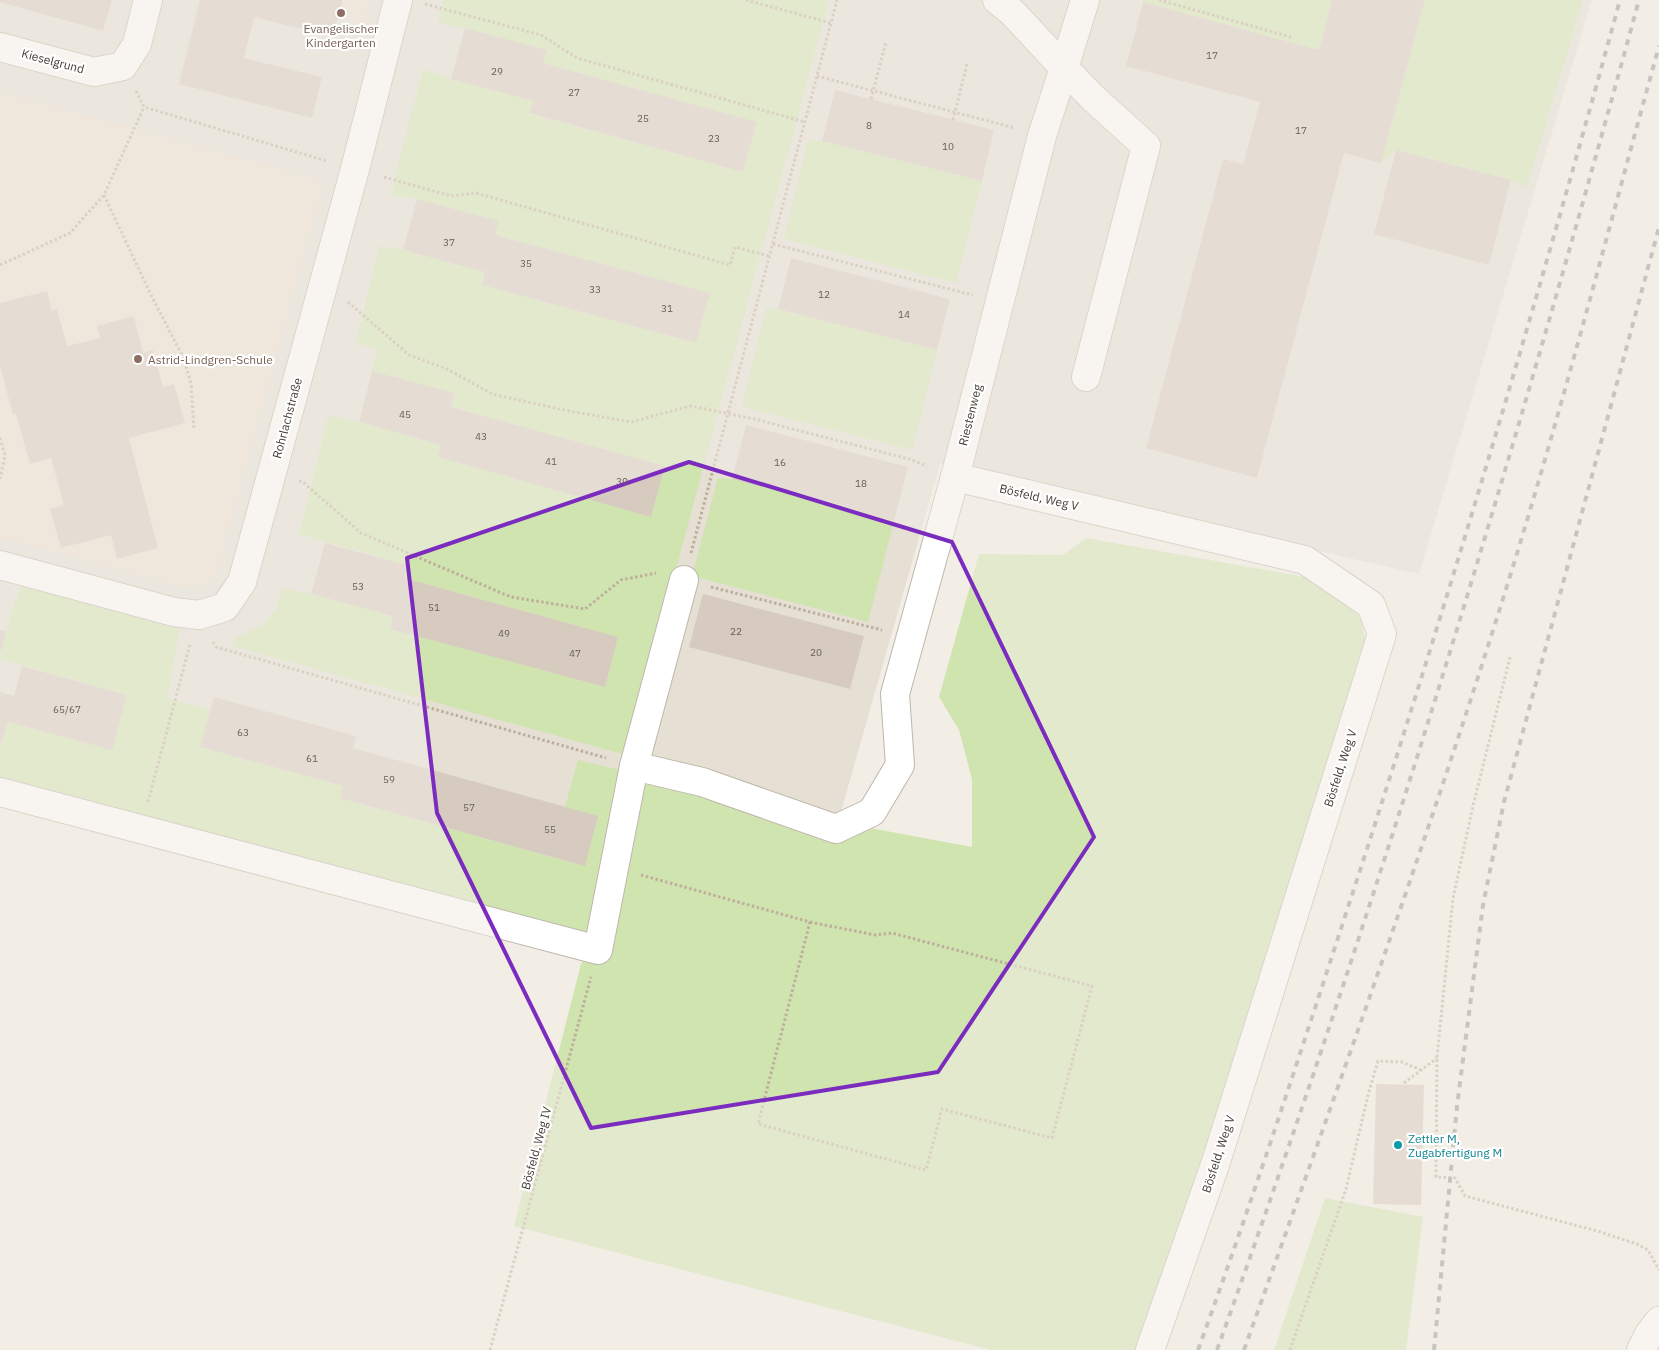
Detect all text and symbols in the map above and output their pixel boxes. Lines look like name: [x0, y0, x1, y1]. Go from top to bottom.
marker: Evangelischer Kindergarten: [335, 7, 347, 19]
place label: Evangelischer Kindergarten: [304, 21, 379, 50]
street label: Kieselgrund: [20, 45, 86, 77]
house number: 17: [1206, 49, 1218, 62]
house number: 29: [491, 65, 503, 78]
house number: 27: [568, 86, 580, 99]
house number: 25: [637, 112, 649, 125]
house number: 8: [866, 119, 872, 132]
house number: 17: [1295, 124, 1307, 137]
house number: 23: [708, 132, 720, 145]
house number: 10: [942, 140, 954, 153]
house number: 37: [443, 236, 455, 249]
house number: 35: [520, 257, 532, 270]
house number: 33: [589, 283, 601, 296]
house number: 12: [818, 288, 830, 301]
house number: 31: [661, 302, 673, 315]
house number: 14: [898, 308, 910, 321]
place label: Astrid-Lindgren-Schule: [148, 352, 273, 367]
marker: Astrid-Lindgren-Schule: [132, 353, 144, 365]
street label: Rohrlachstraße: [269, 376, 305, 460]
street label: Riestenweg: [955, 382, 985, 447]
house number: 45: [399, 408, 411, 421]
house number: 43: [475, 430, 487, 443]
house number: 41: [545, 455, 557, 468]
house number: 16: [774, 456, 786, 469]
house number: 39: [616, 475, 628, 488]
house number: 18: [855, 477, 867, 490]
street label: Bösfeld, Weg V: [998, 481, 1081, 514]
house number: 53: [352, 580, 364, 593]
house number: 51: [428, 601, 440, 614]
house number: 22: [730, 625, 742, 638]
house number: 49: [498, 627, 510, 640]
house number: 20: [810, 646, 822, 659]
house number: 47: [569, 647, 581, 660]
house number: 65/67: [53, 703, 81, 716]
house number: 63: [237, 726, 249, 739]
street label: Bösfeld, Weg V: [1320, 727, 1360, 809]
house number: 61: [306, 752, 318, 765]
house number: 59: [383, 773, 395, 786]
house number: 57: [463, 801, 475, 814]
house number: 55: [544, 823, 556, 836]
street label: Bösfeld, Weg IV: [518, 1104, 554, 1191]
street label: Bösfeld, Weg V: [1198, 1113, 1238, 1195]
place label: Zettler M, Zugabfertigung M: [1408, 1131, 1502, 1160]
marker: Zettler M, Zugabfertigung M: [1392, 1139, 1404, 1151]

